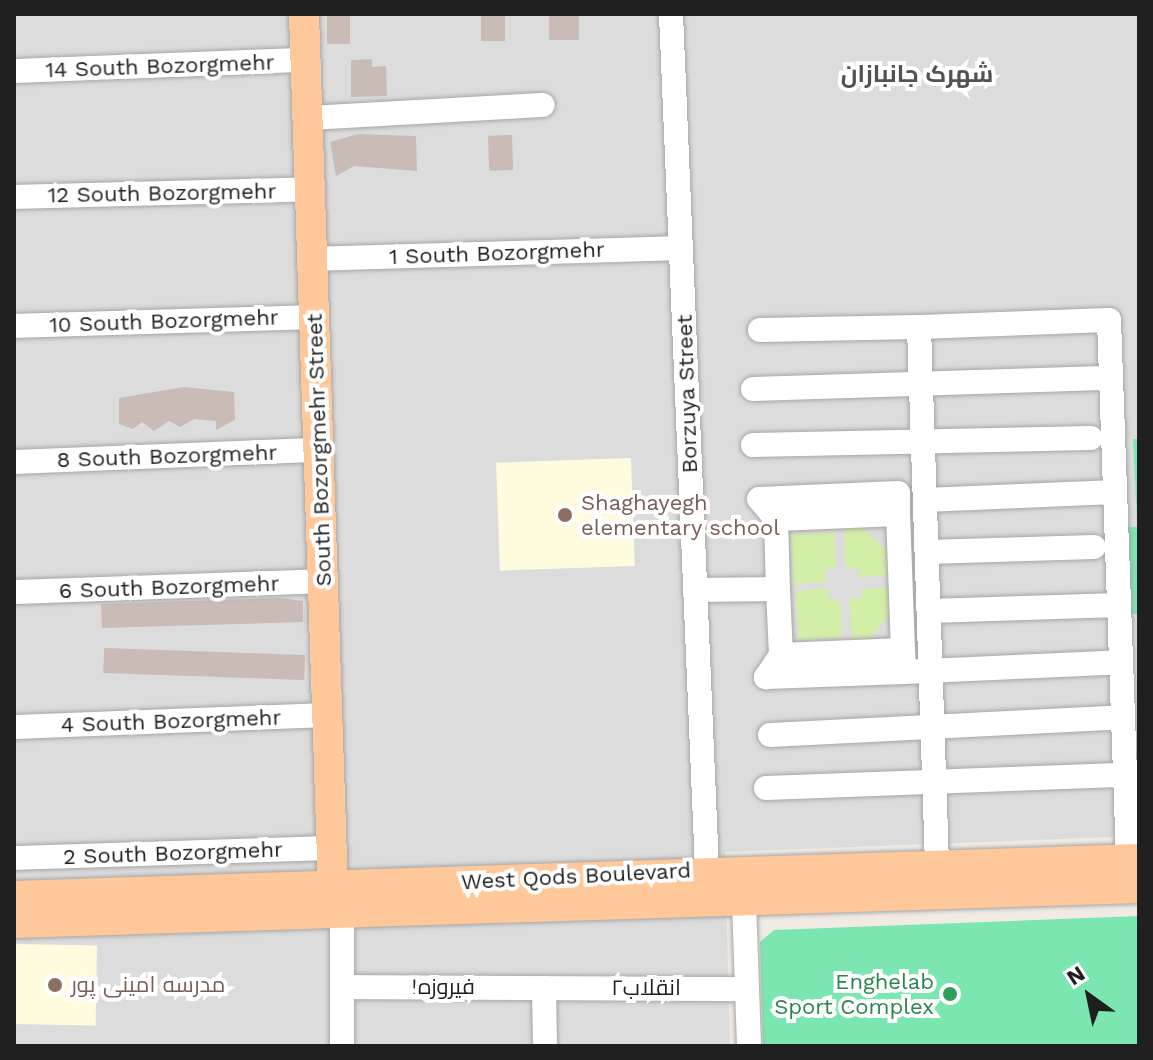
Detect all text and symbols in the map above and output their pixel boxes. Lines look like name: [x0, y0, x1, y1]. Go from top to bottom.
street label: 14 South Bozorgmehr: [45, 49, 275, 83]
district label: شهرک جانبازان: [841, 61, 993, 89]
street label: 12 South Bozorgmehr: [47, 178, 277, 208]
street label: 1 South Bozorgmehr: [389, 236, 605, 270]
street label: 10 South Bozorgmehr: [49, 304, 279, 338]
street label: South Bozorgmehr Street: [301, 313, 337, 587]
street label: Borzuya Street: [671, 314, 703, 474]
street label: 8 South Bozorgmehr: [56, 439, 278, 473]
place label: Shaghayegh elementary school: [581, 489, 780, 540]
marker: Shaghayegh elementary school: [556, 506, 574, 524]
street label: 6 South Bozorgmehr: [58, 570, 280, 604]
street label: 4 South Bozorgmehr: [60, 704, 282, 738]
street label: 2 South Bozorgmehr: [63, 836, 283, 870]
street label: West Qods Boulevard: [460, 857, 692, 895]
north arrow: [1049, 956, 1129, 1036]
text: N: [1062, 961, 1089, 990]
place label: Enghelab Sport Complex: [774, 968, 934, 1020]
place label: مدرسه امینی پور: [71, 972, 225, 998]
street label: فیروزه۱: [411, 974, 475, 1000]
street label: انقلاب۲: [611, 975, 681, 1001]
marker: مدرسه امینی پور: [46, 976, 64, 994]
marker: Enghelab Sport Complex: [941, 985, 959, 1003]

